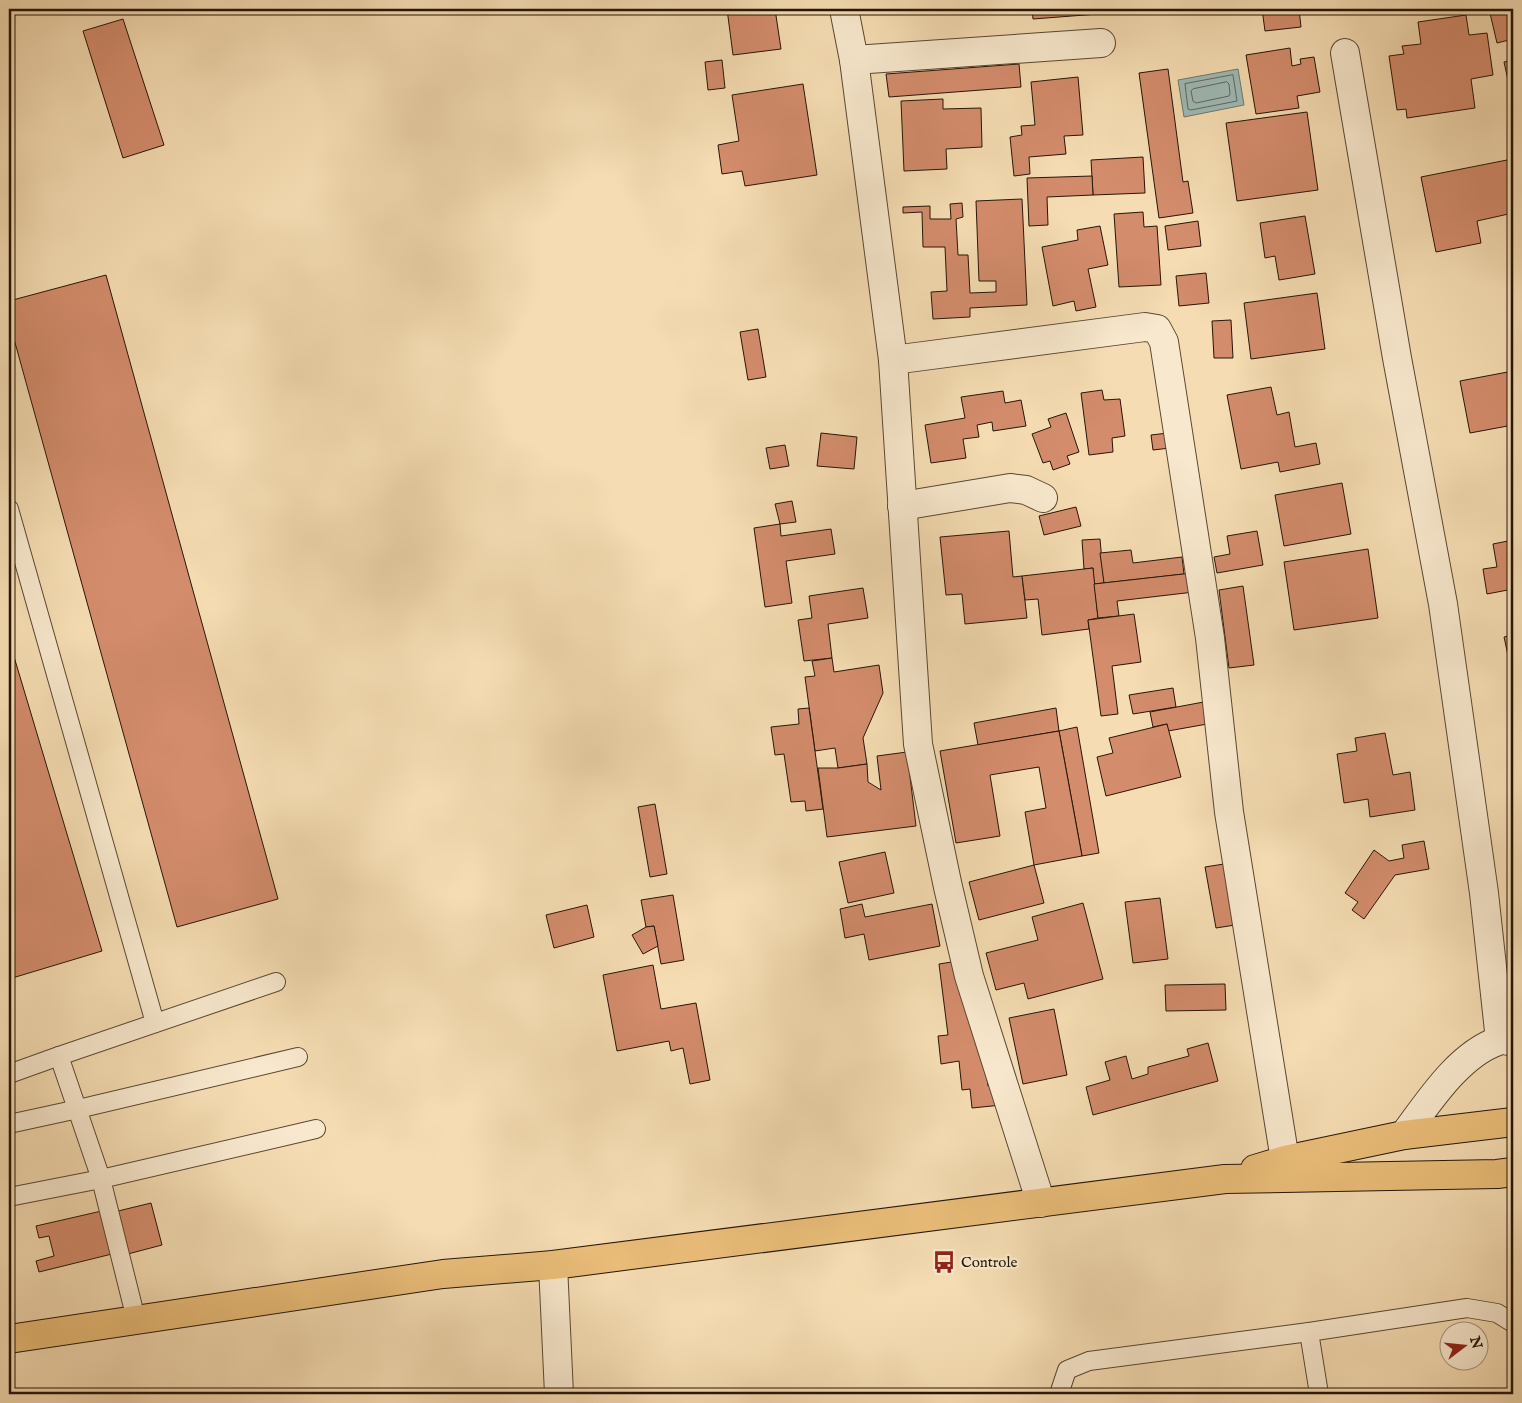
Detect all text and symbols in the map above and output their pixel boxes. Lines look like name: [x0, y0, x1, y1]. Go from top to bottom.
bus stop icon: Controle: [931, 1249, 957, 1275]
place label: Controle: [961, 1253, 1017, 1272]
north arrow: [1440, 1320, 1490, 1370]
text: N: [1465, 1333, 1486, 1351]

